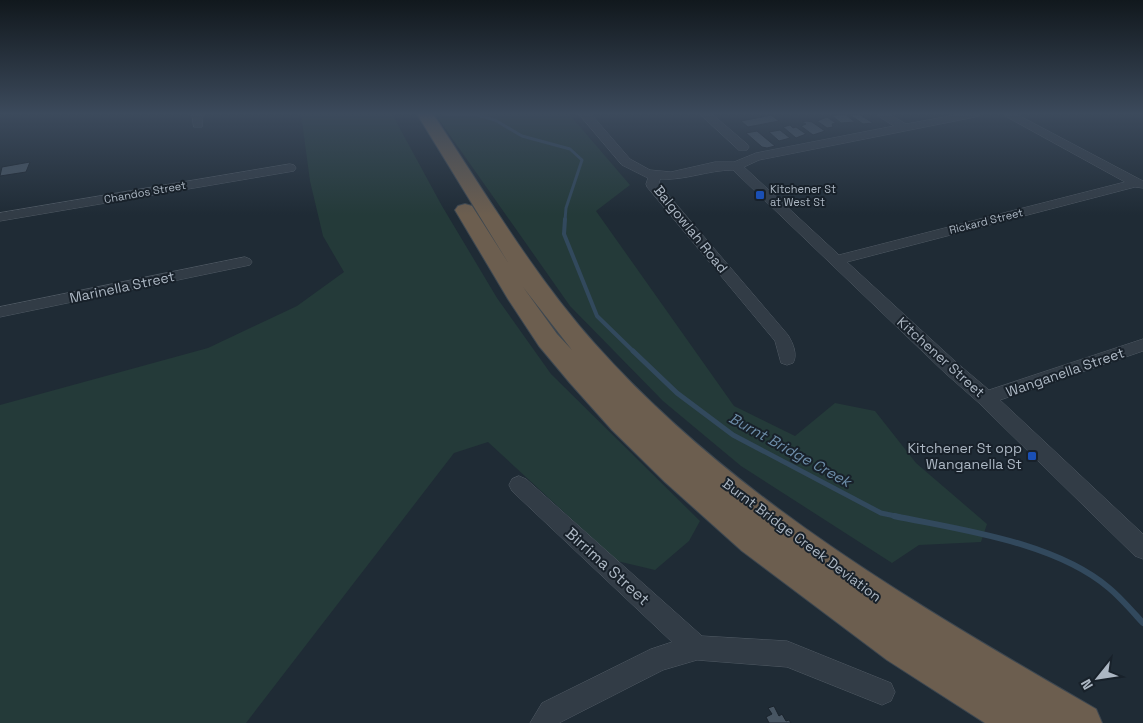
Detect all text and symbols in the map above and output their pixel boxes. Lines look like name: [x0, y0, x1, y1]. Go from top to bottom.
street label: Chandos Street: [103, 178, 187, 206]
street label: Balgowlah Road: [650, 182, 732, 276]
place label: Kitchener St at West St: [770, 182, 836, 209]
marker: Kitchener St at West St: [754, 189, 766, 201]
street label: Rickard Street: [948, 205, 1024, 237]
street label: Marinella Street: [68, 267, 176, 307]
street label: Kitchener Street: [893, 313, 989, 401]
street label: Wanganella Street: [1003, 343, 1127, 401]
water label: Burnt Bridge Creek: [726, 408, 856, 492]
place label: Kitchener St opp Wanganella St: [908, 439, 1022, 473]
marker: Kitchener St opp Wanganella St: [1026, 450, 1038, 462]
street label: Burnt Bridge Creek Deviation: [719, 474, 885, 606]
street label: Birrima Street: [561, 523, 654, 610]
north arrow: [1073, 653, 1123, 703]
text: N: [1077, 676, 1097, 693]

